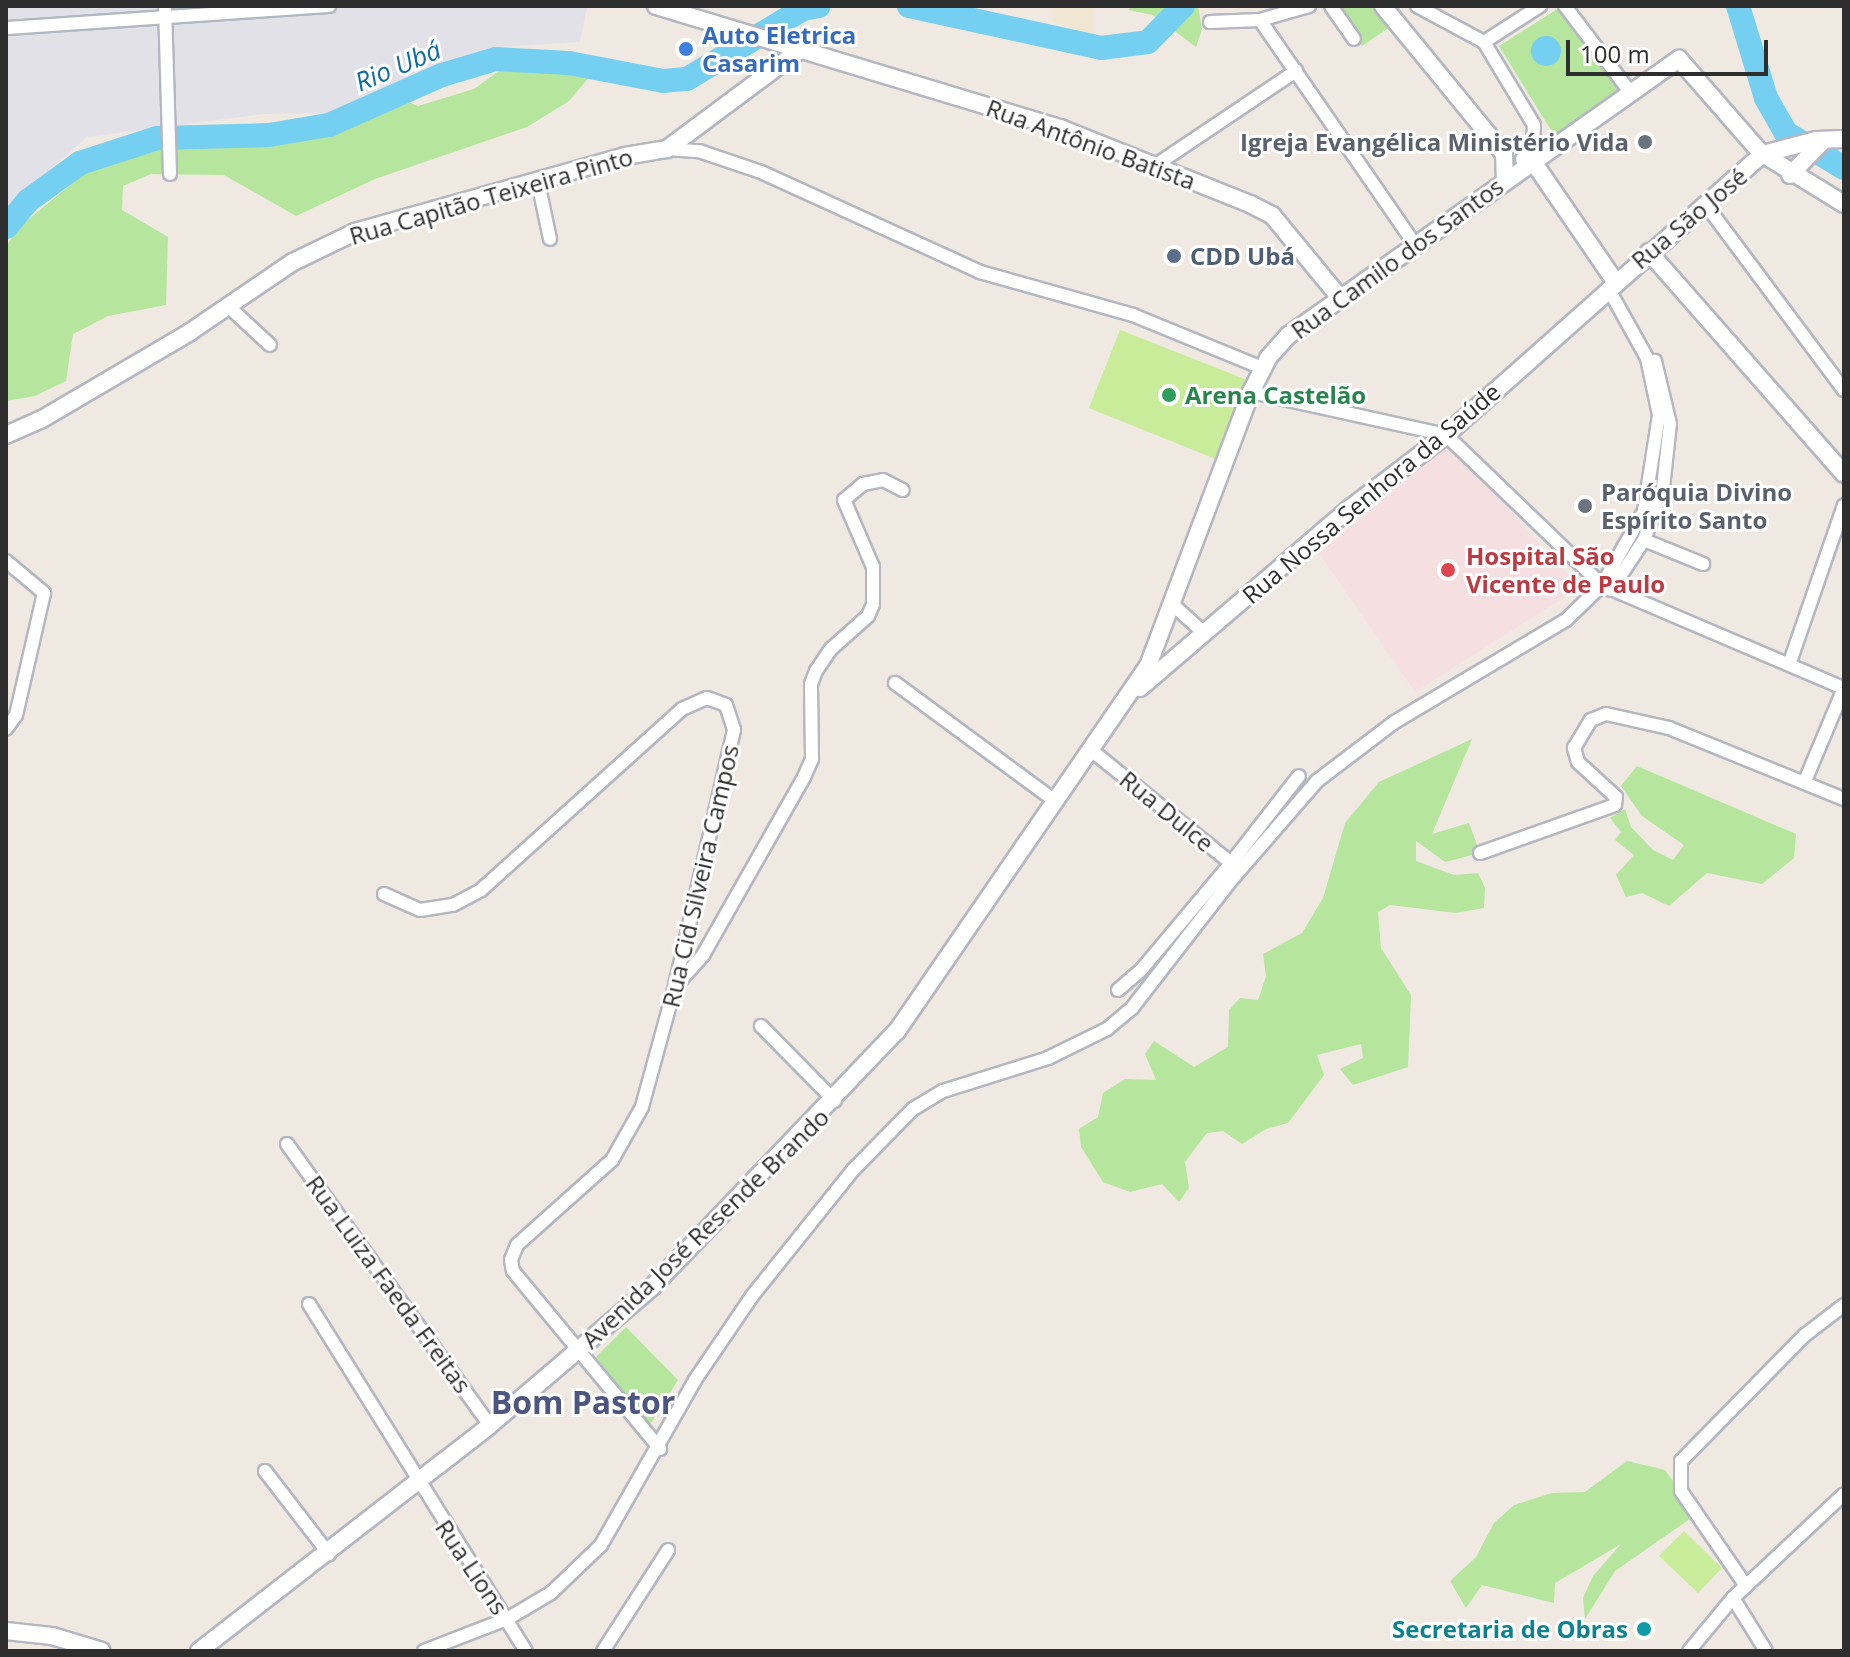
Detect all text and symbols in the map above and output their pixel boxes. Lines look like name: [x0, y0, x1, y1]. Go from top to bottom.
place label: Auto Eletrica Casarim: [702, 21, 856, 77]
scale bar: [1570, 24, 1772, 74]
water label: Rio Ubá: [350, 34, 446, 98]
text: 100 m: [1580, 37, 1650, 70]
marker: Auto Eletrica Casarim: [677, 40, 695, 58]
street label: Rua Antônio Batista: [983, 93, 1199, 195]
place label: Igreja Evangélica Ministério Vida: [1240, 128, 1629, 156]
marker: Igreja Evangélica Ministério Vida: [1636, 133, 1654, 151]
street label: Rua Capitão Teixeira Pinto: [346, 142, 636, 250]
street label: Rua São José: [1625, 161, 1753, 275]
street label: Rua Camilo dos Santos: [1285, 171, 1509, 345]
place label: CDD Ubá: [1190, 242, 1295, 270]
marker: CDD Ubá: [1165, 247, 1183, 265]
street label: Rua Nossa Senhora da Saúde: [1236, 377, 1506, 609]
place label: Arena Castelão: [1185, 381, 1366, 409]
marker: Arena Castelão: [1160, 386, 1178, 404]
place label: Paróquia Divino Espírito Santo: [1601, 478, 1792, 534]
marker: Paróquia Divino Espírito Santo: [1576, 497, 1594, 515]
place label: Hospital São Vicente de Paulo: [1466, 542, 1665, 598]
marker: Hospital São Vicente de Paulo: [1437, 559, 1459, 581]
street label: Rua Cid Silveira Campos: [656, 742, 744, 1010]
street label: Rua Dulce: [1114, 764, 1220, 858]
street label: Avenida José Resende Brando: [575, 1102, 835, 1354]
street label: Rua Luiza Faeda Freitas: [300, 1170, 478, 1398]
district label: Bom Pastor: [491, 1383, 675, 1421]
street label: Rua Lions: [430, 1514, 514, 1620]
place label: Secretaria de Obras: [1392, 1615, 1628, 1643]
marker: Secretaria de Obras: [1635, 1620, 1653, 1638]

